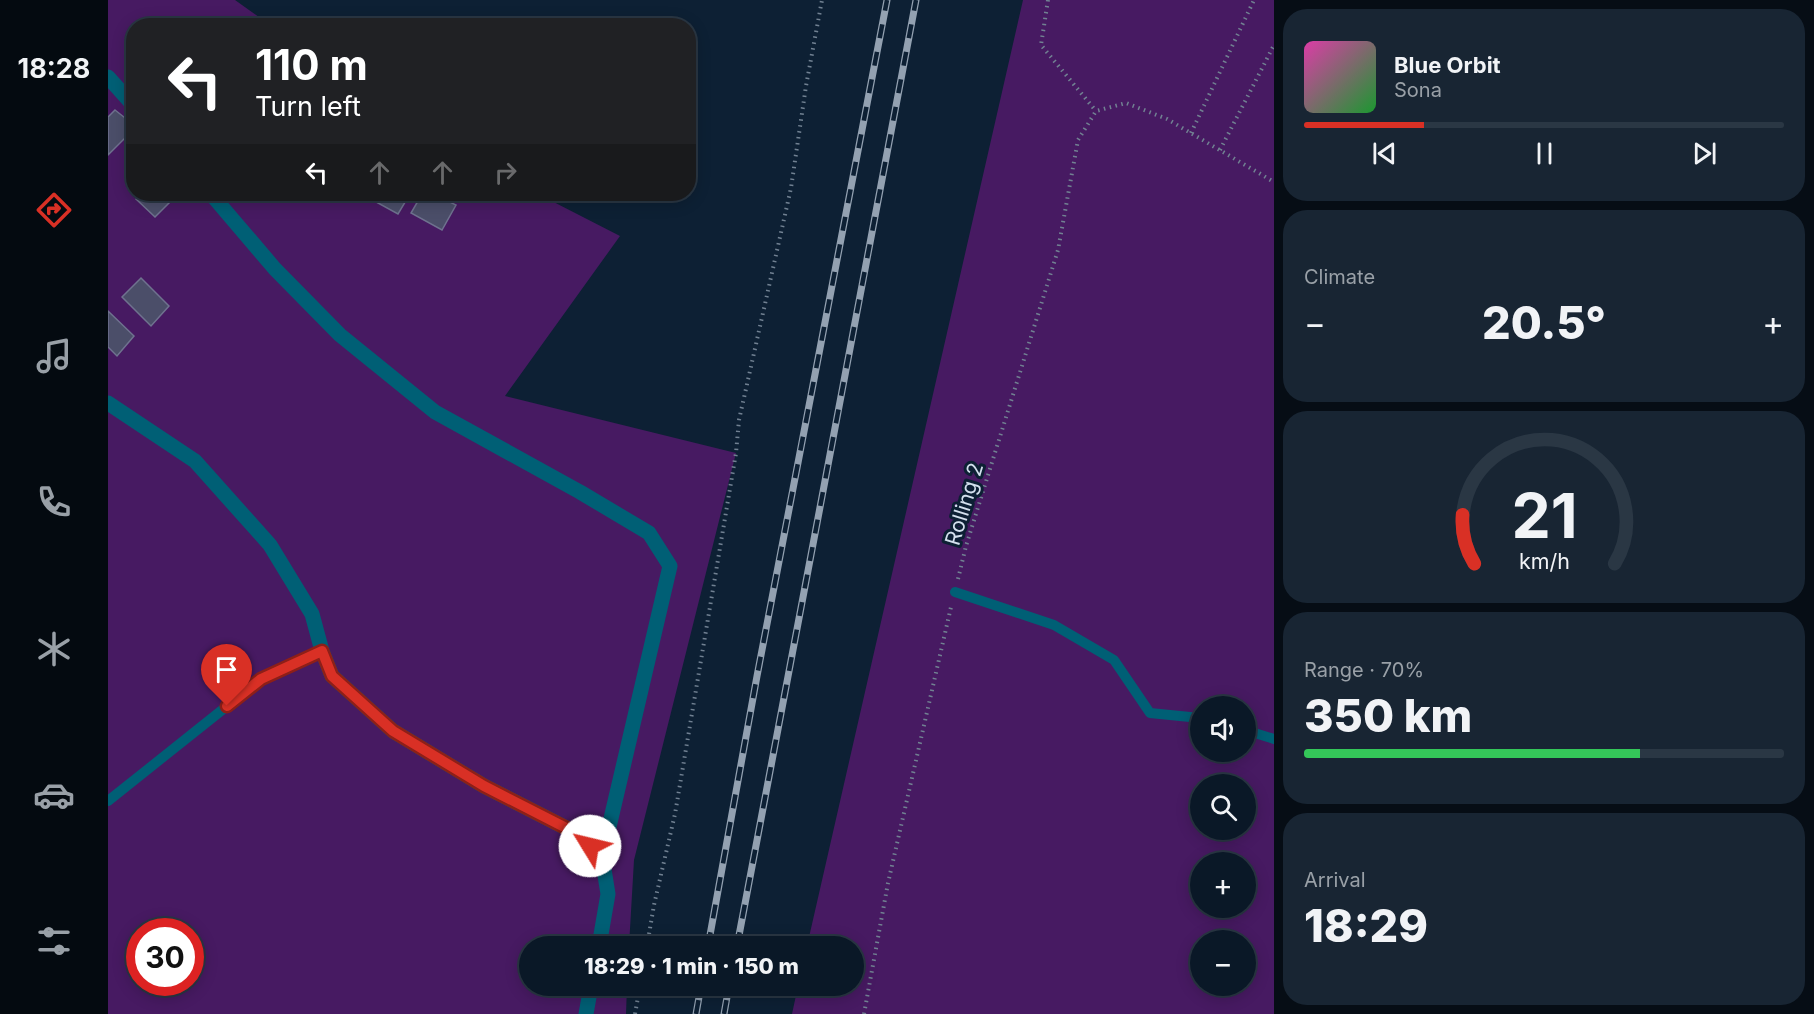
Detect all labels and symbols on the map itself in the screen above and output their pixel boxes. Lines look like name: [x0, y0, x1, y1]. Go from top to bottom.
street label: Rolling 2: [940, 460, 988, 548]
pin: [201, 644, 252, 706]
position arrow: [558, 814, 622, 878]
speed limit sign: 30: [126, 918, 204, 996]

